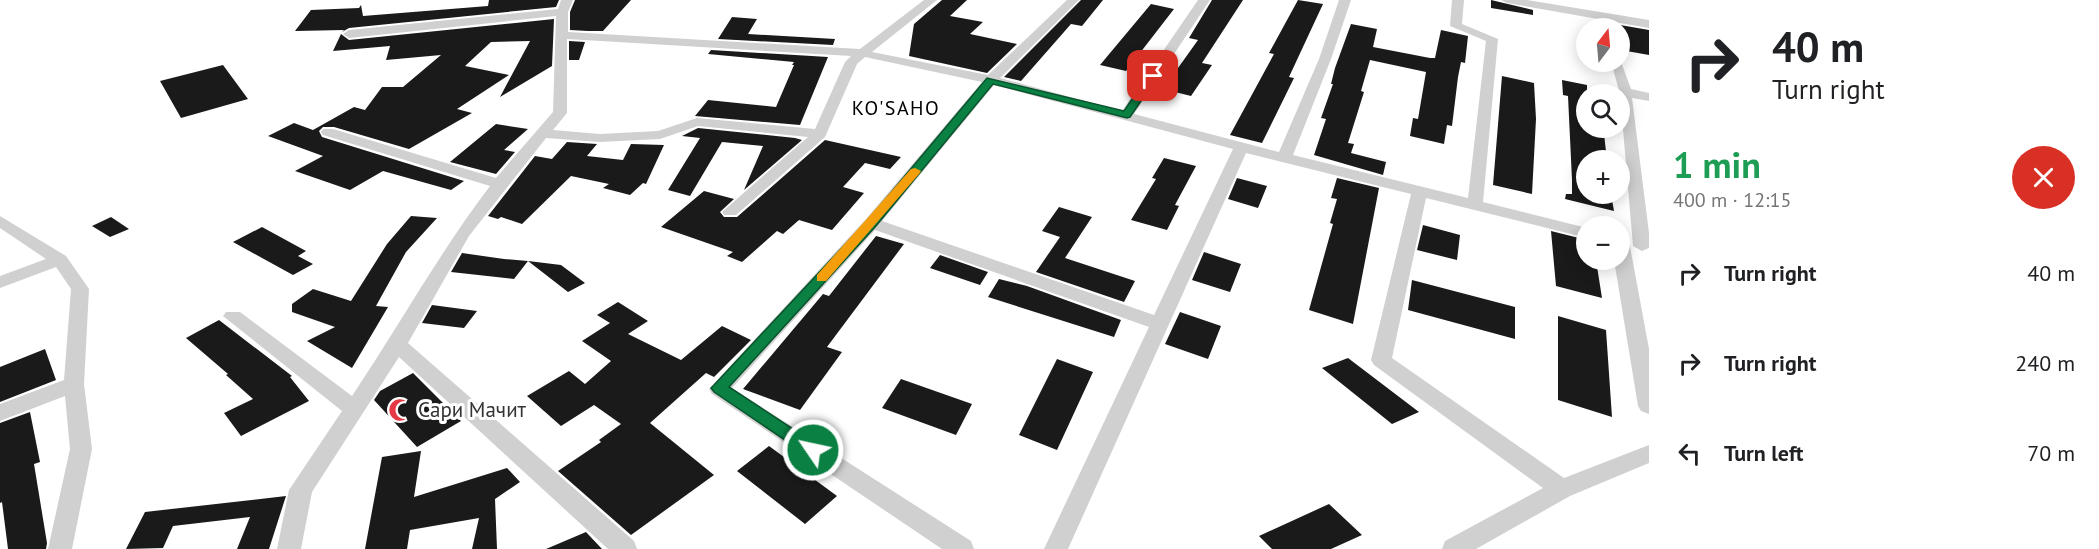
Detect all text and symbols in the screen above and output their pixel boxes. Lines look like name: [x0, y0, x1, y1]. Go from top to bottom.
north arrow: [1576, 18, 1630, 72]
map controls: [1576, 18, 1630, 270]
text: 40 m: [1772, 19, 1864, 74]
icon: right: [1673, 24, 1751, 102]
pin: [1127, 50, 1178, 101]
icon: arrive: [1136, 59, 1169, 92]
text: Turn right: [1772, 72, 1885, 106]
button: search: [1576, 84, 1630, 138]
district label: KO'SAHO: [852, 95, 940, 121]
text: 1 min: [1673, 141, 1761, 188]
button: close: [2012, 146, 2075, 209]
button: +: [1576, 150, 1630, 204]
text: 400 m · 12:15: [1673, 187, 1791, 213]
button: −: [1576, 216, 1630, 270]
icon: right: [1673, 257, 1706, 290]
text: Turn right: [1724, 259, 1816, 287]
text: 40 m: [2027, 259, 2075, 287]
icon: right: [1673, 347, 1706, 380]
text: Turn right: [1724, 349, 1816, 377]
text: 240 m: [2015, 349, 2075, 377]
place label: Сари Мачит: [418, 396, 527, 423]
mosque icon: Сари Мачит: [387, 397, 413, 423]
position arrow: [781, 418, 845, 482]
icon: left: [1673, 437, 1706, 470]
text: Turn left: [1724, 439, 1804, 467]
text: 70 m: [2027, 439, 2075, 467]

